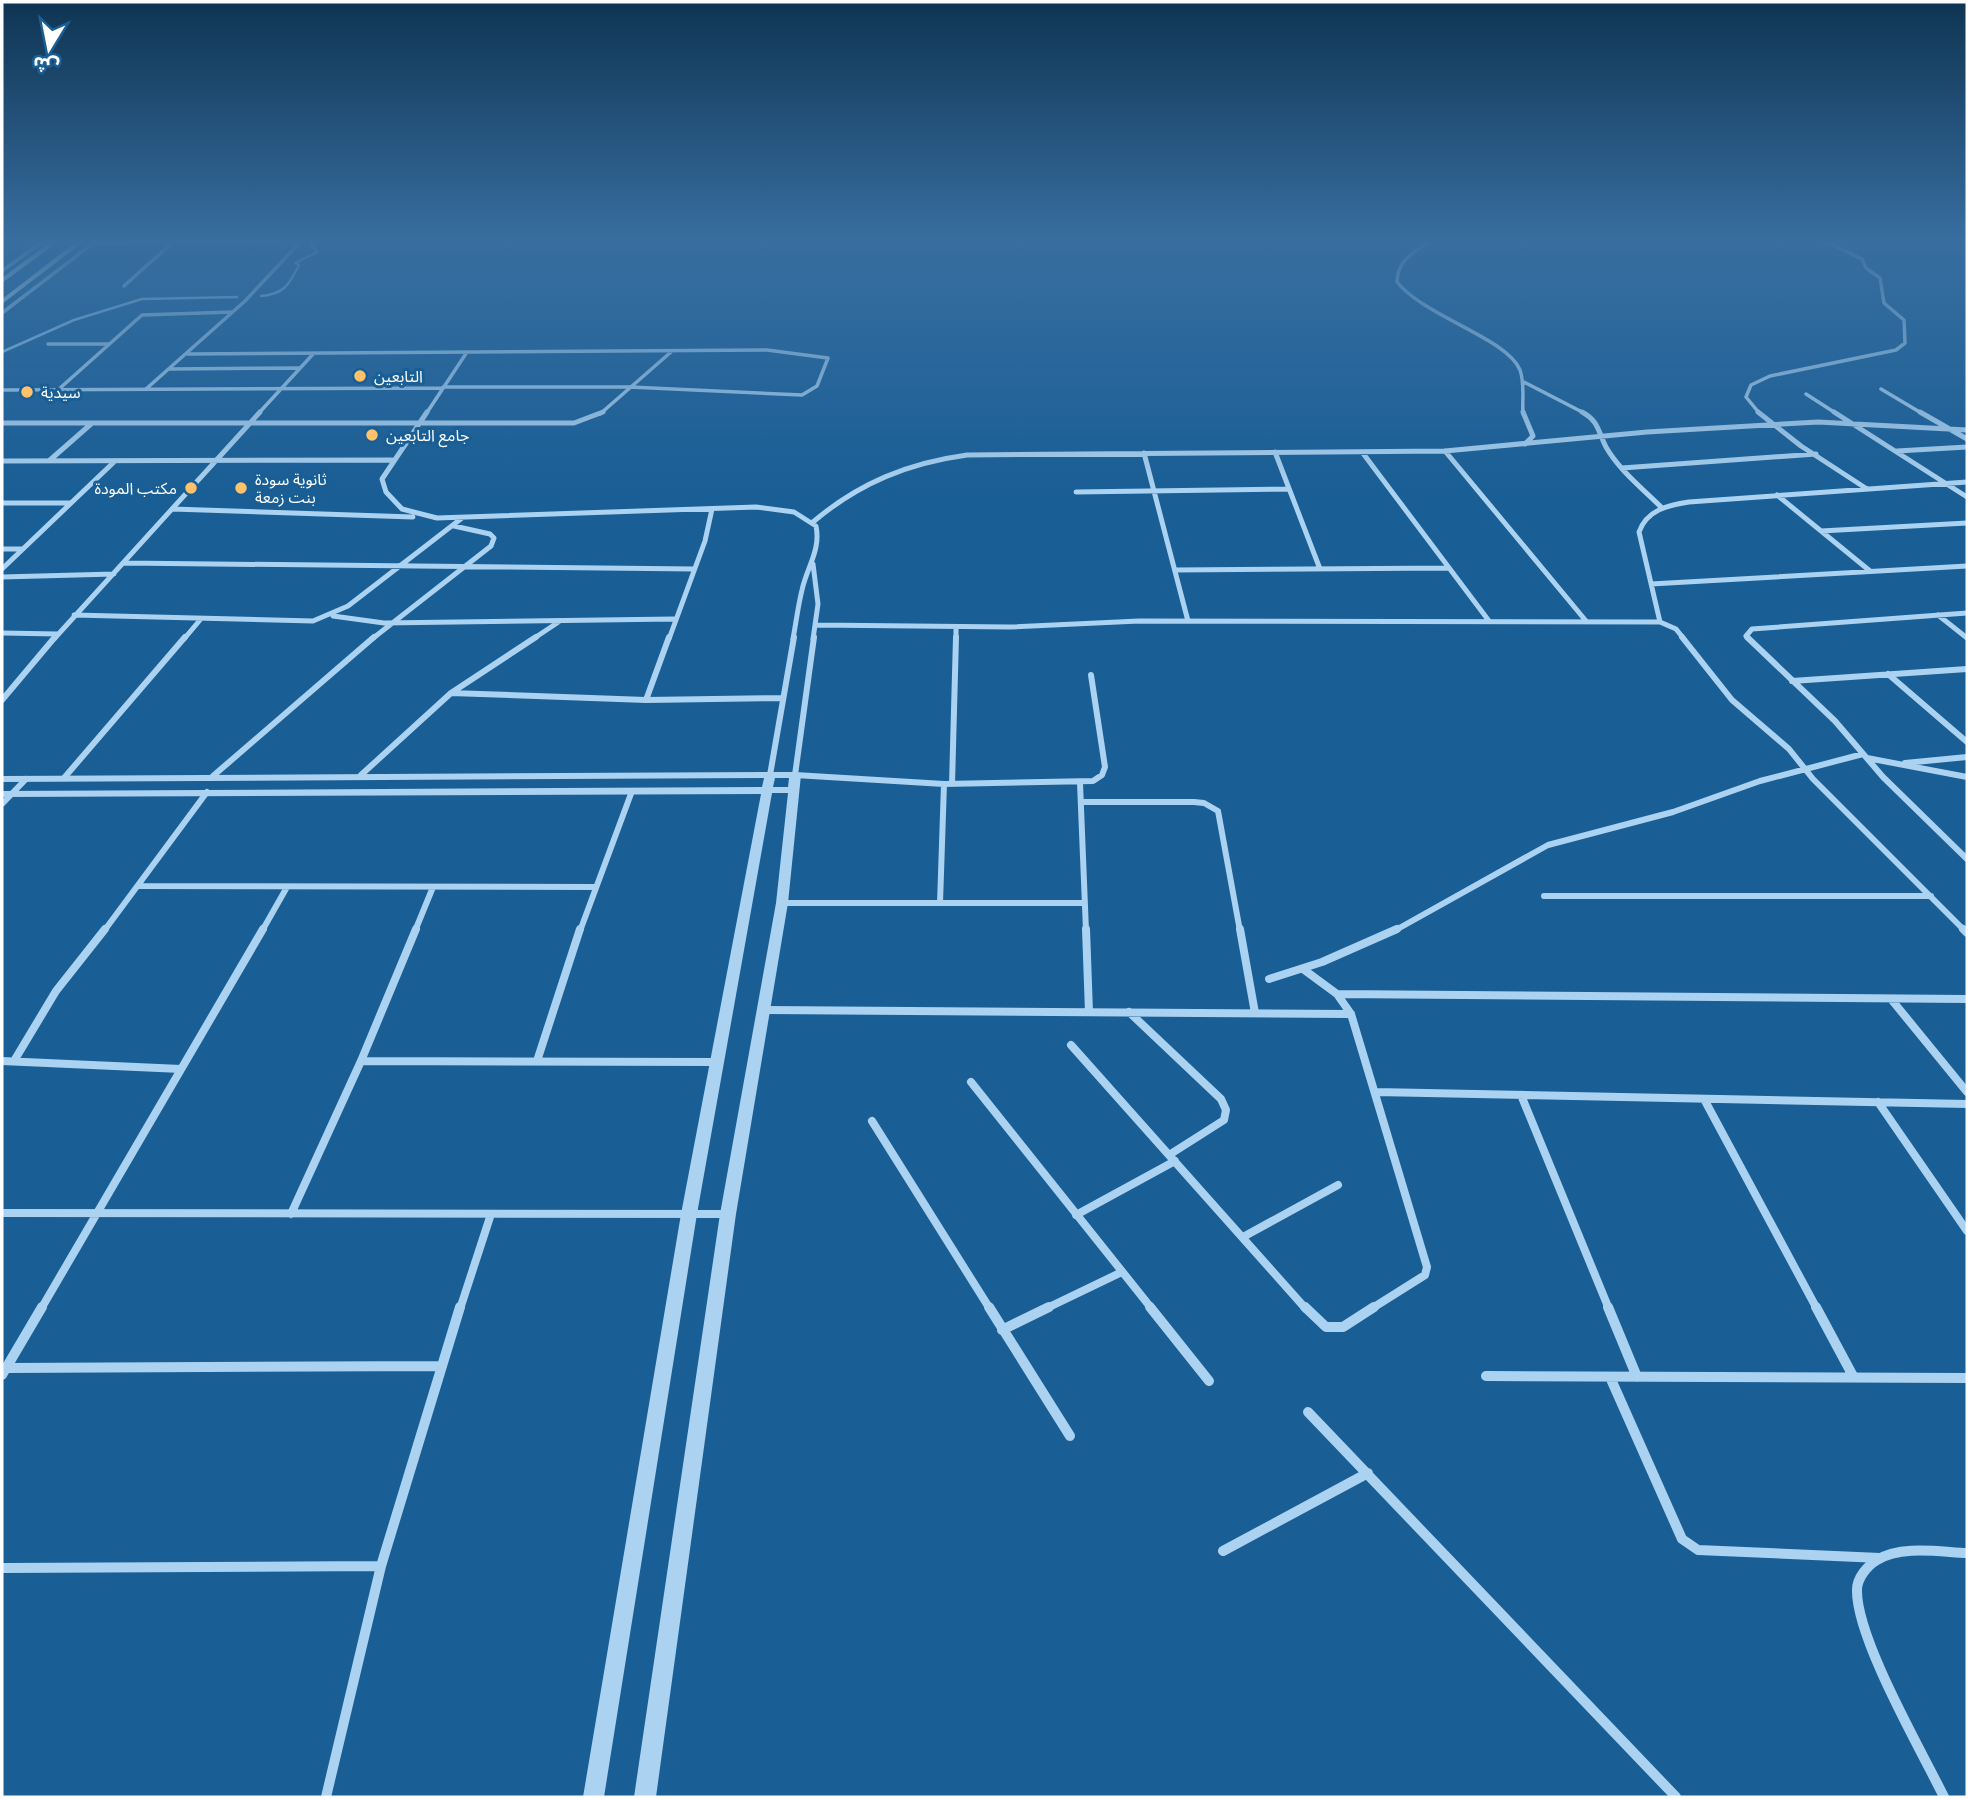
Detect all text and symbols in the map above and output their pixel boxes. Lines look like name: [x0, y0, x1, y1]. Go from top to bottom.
north arrow: [14, 14, 84, 84]
text: ش: [31, 52, 61, 79]
place label: التابعين: [374, 367, 423, 386]
marker: التابعين: [352, 368, 368, 384]
place label: سيدية: [41, 383, 81, 402]
marker: سيدية: [19, 384, 35, 400]
place label: جامع التابعين: [386, 426, 470, 448]
marker: جامع التابعين: [364, 427, 380, 443]
place label: ثانوية سودة بنت زمعة: [255, 470, 327, 507]
place label: مكتب المودة: [94, 479, 177, 498]
marker: مكتب المودة: [183, 480, 199, 496]
marker: ثانوية سودة بنت زمعة: [233, 480, 249, 496]

